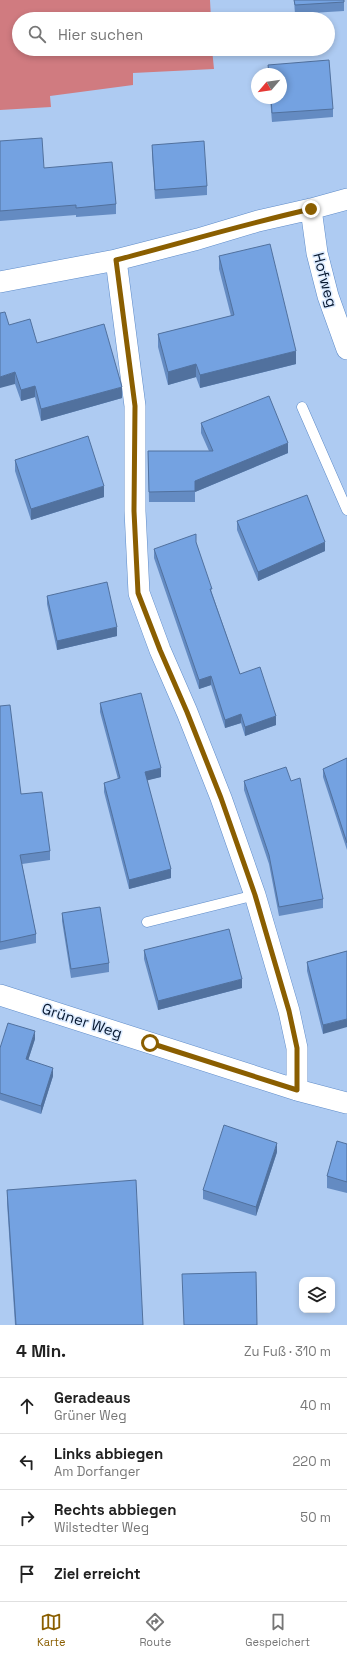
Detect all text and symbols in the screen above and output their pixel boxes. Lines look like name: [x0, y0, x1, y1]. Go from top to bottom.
search box: [12, 12, 335, 56]
icon: search: [26, 23, 48, 45]
text: Hier suchen: [58, 25, 143, 44]
north arrow: [251, 68, 287, 104]
route end: [302, 200, 320, 218]
street label: Hofweg: [309, 250, 342, 309]
street label: Grüner Weg: [39, 999, 125, 1042]
route start: [141, 1034, 159, 1052]
map controls: [299, 1277, 335, 1313]
button: layers: [299, 1277, 335, 1313]
text: 4 Min.: [16, 1340, 66, 1362]
text: Zu Fuß · 310 m: [244, 1343, 331, 1360]
text: Geradeaus: [54, 1388, 131, 1407]
icon: ahead: [16, 1395, 38, 1417]
text: 40 m: [300, 1397, 331, 1414]
text: Grüner Weg: [54, 1407, 127, 1424]
text: Links abbiegen: [54, 1444, 163, 1463]
icon: left: [16, 1451, 38, 1473]
text: 220 m: [292, 1453, 331, 1470]
text: Am Dorfanger: [54, 1463, 140, 1480]
text: Rechts abbiegen: [54, 1500, 176, 1519]
icon: right: [16, 1507, 38, 1529]
text: 50 m: [300, 1509, 331, 1526]
text: Wilstedter Weg: [54, 1519, 149, 1536]
icon: arrive: [16, 1563, 38, 1585]
text: Ziel erreicht: [54, 1564, 141, 1583]
tab: Karte: [37, 1611, 66, 1649]
tab: Route: [139, 1611, 171, 1649]
tab: Gespeichert: [245, 1611, 310, 1649]

